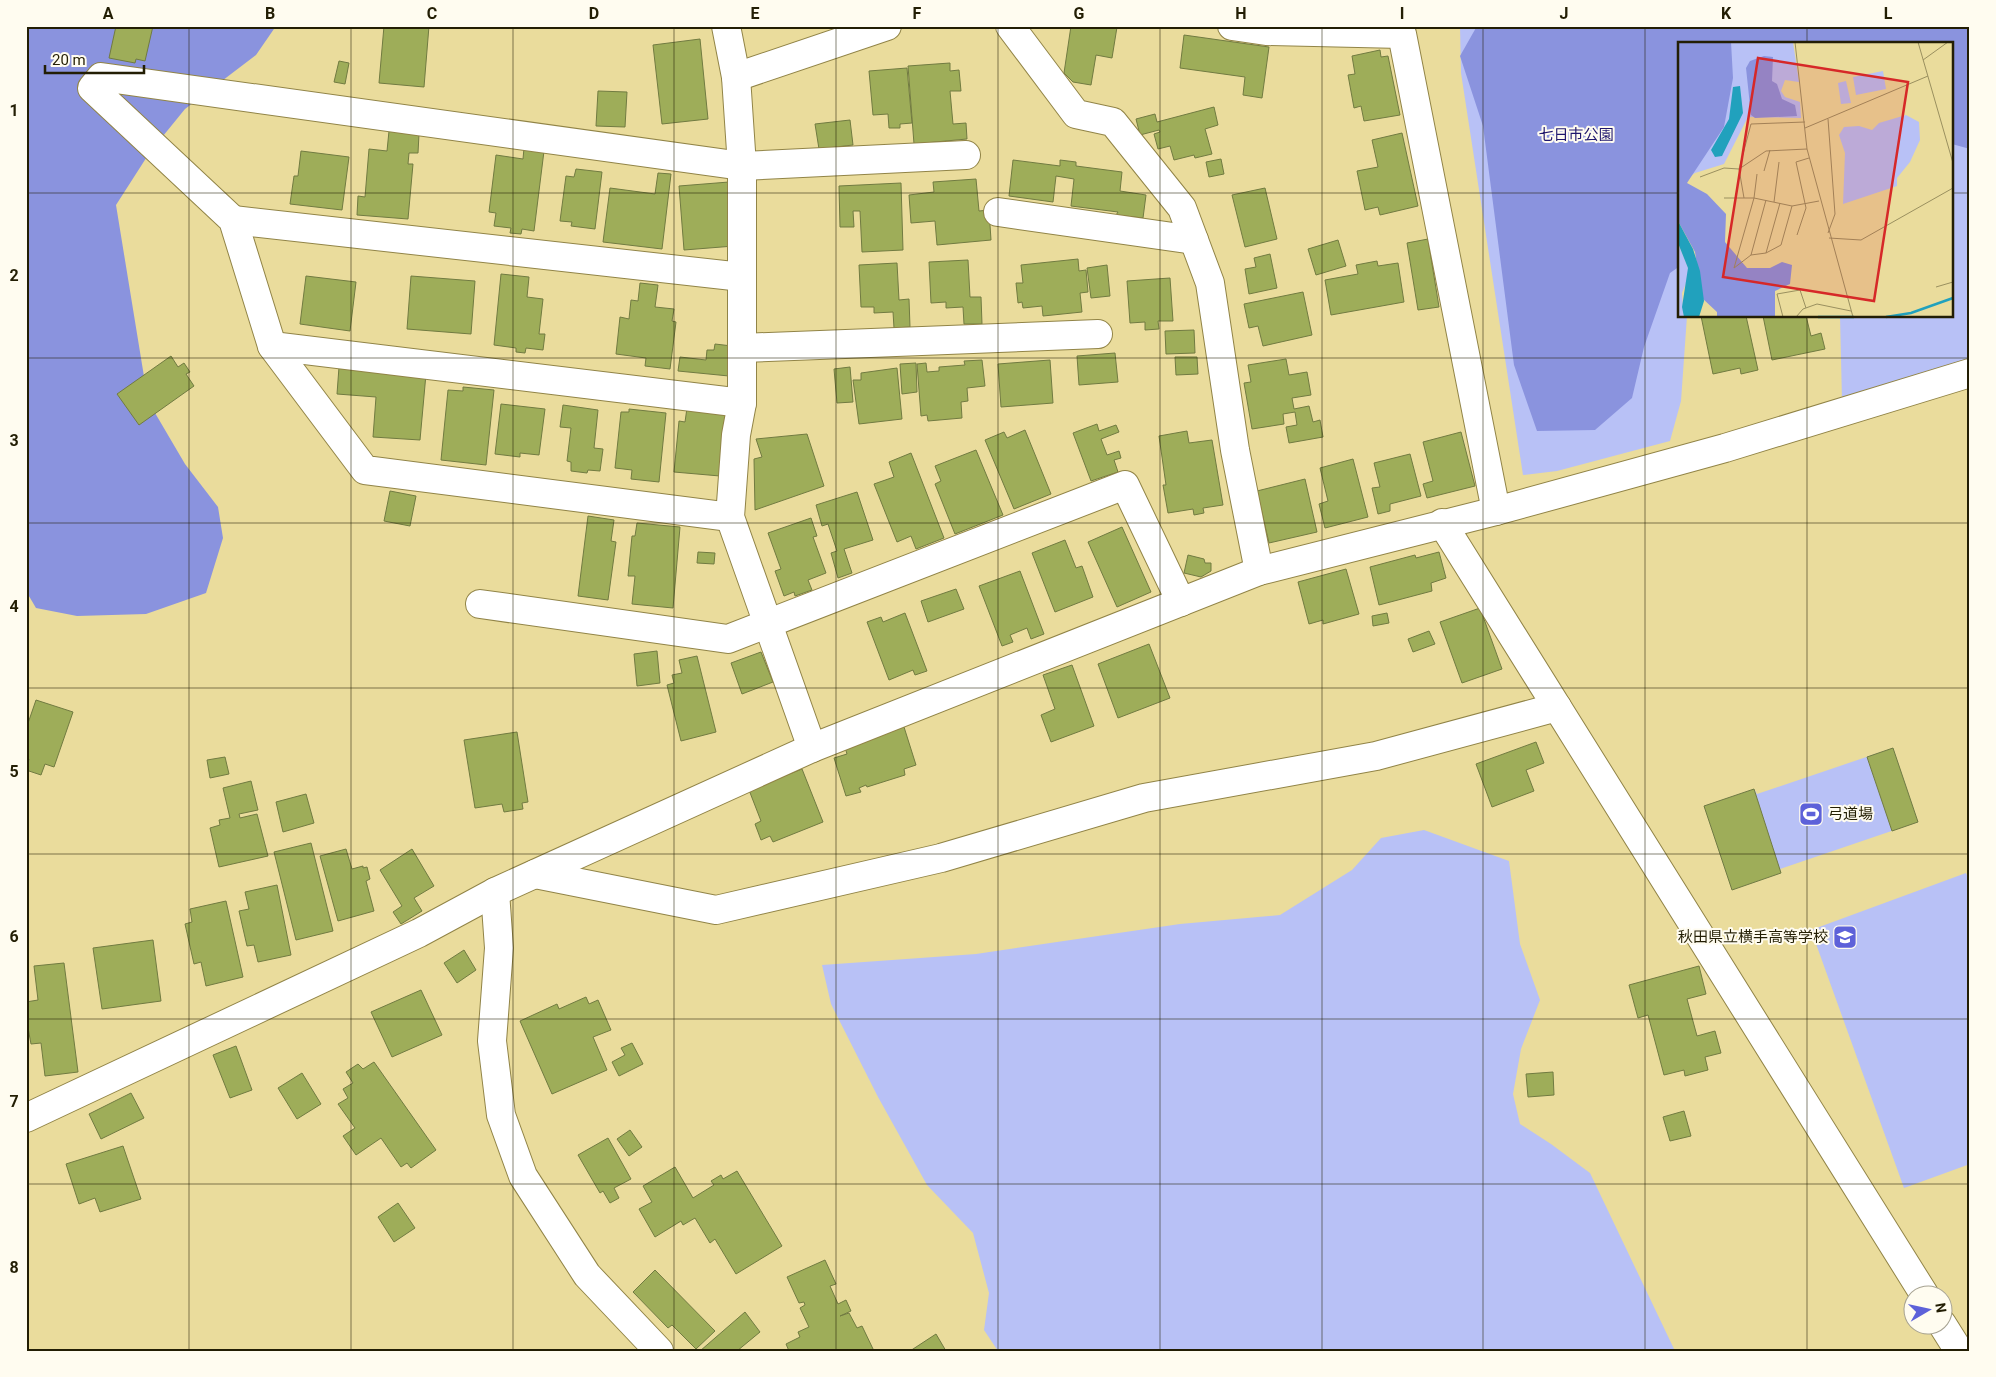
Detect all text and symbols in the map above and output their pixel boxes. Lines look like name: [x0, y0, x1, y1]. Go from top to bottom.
text: A: [103, 4, 114, 23]
text: B: [265, 4, 275, 23]
text: C: [427, 4, 437, 23]
text: D: [589, 4, 599, 23]
text: E: [751, 4, 760, 23]
text: F: [913, 4, 922, 23]
text: G: [1074, 4, 1085, 23]
text: H: [1235, 4, 1247, 23]
text: I: [1400, 4, 1404, 23]
text: J: [1560, 4, 1568, 23]
text: K: [1721, 4, 1732, 23]
text: L: [1884, 4, 1893, 23]
scale bar: [45, 42, 144, 74]
inset map: [1678, 42, 1954, 318]
text: 20 m: [52, 51, 86, 69]
text: 1: [9, 101, 19, 120]
park label: 七日市公園: [1538, 126, 1614, 144]
text: 2: [9, 266, 19, 285]
text: 3: [9, 431, 19, 450]
text: 4: [9, 597, 19, 616]
text: 5: [9, 762, 19, 781]
sports icon: 弓道場: [1798, 801, 1824, 827]
place label: 弓道場: [1828, 805, 1873, 823]
school or university icon: 秋田県立横手高等学校: [1832, 924, 1858, 950]
text: 6: [9, 927, 19, 946]
place label: 秋田県立横手高等学校: [1678, 928, 1828, 946]
text: 7: [9, 1092, 19, 1111]
text: 8: [9, 1258, 19, 1277]
north arrow: [1904, 1284, 1954, 1334]
text: N: [1932, 1302, 1950, 1314]

